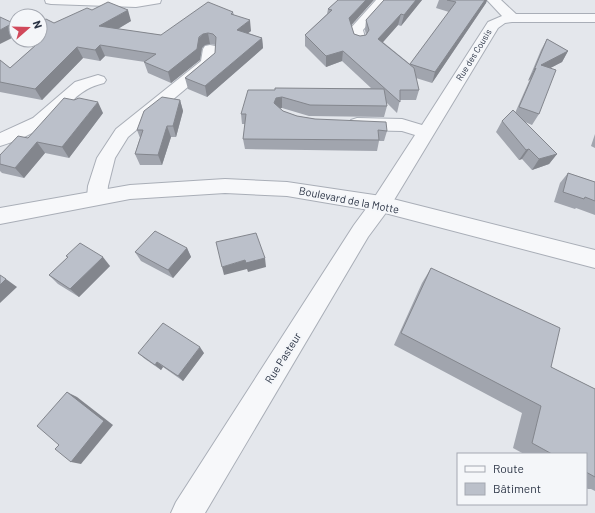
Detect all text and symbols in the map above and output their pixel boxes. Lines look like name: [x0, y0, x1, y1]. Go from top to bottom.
north arrow: [8, 8, 48, 48]
text: N: [31, 19, 45, 30]
street label: Rue des Cousis: [453, 27, 494, 83]
street label: Boulevard de la Motte: [298, 183, 400, 216]
street label: Rue Pasteur: [262, 330, 303, 386]
legend: [457, 453, 587, 505]
text: Route: [493, 461, 524, 475]
text: Bâtiment: [493, 481, 541, 495]

